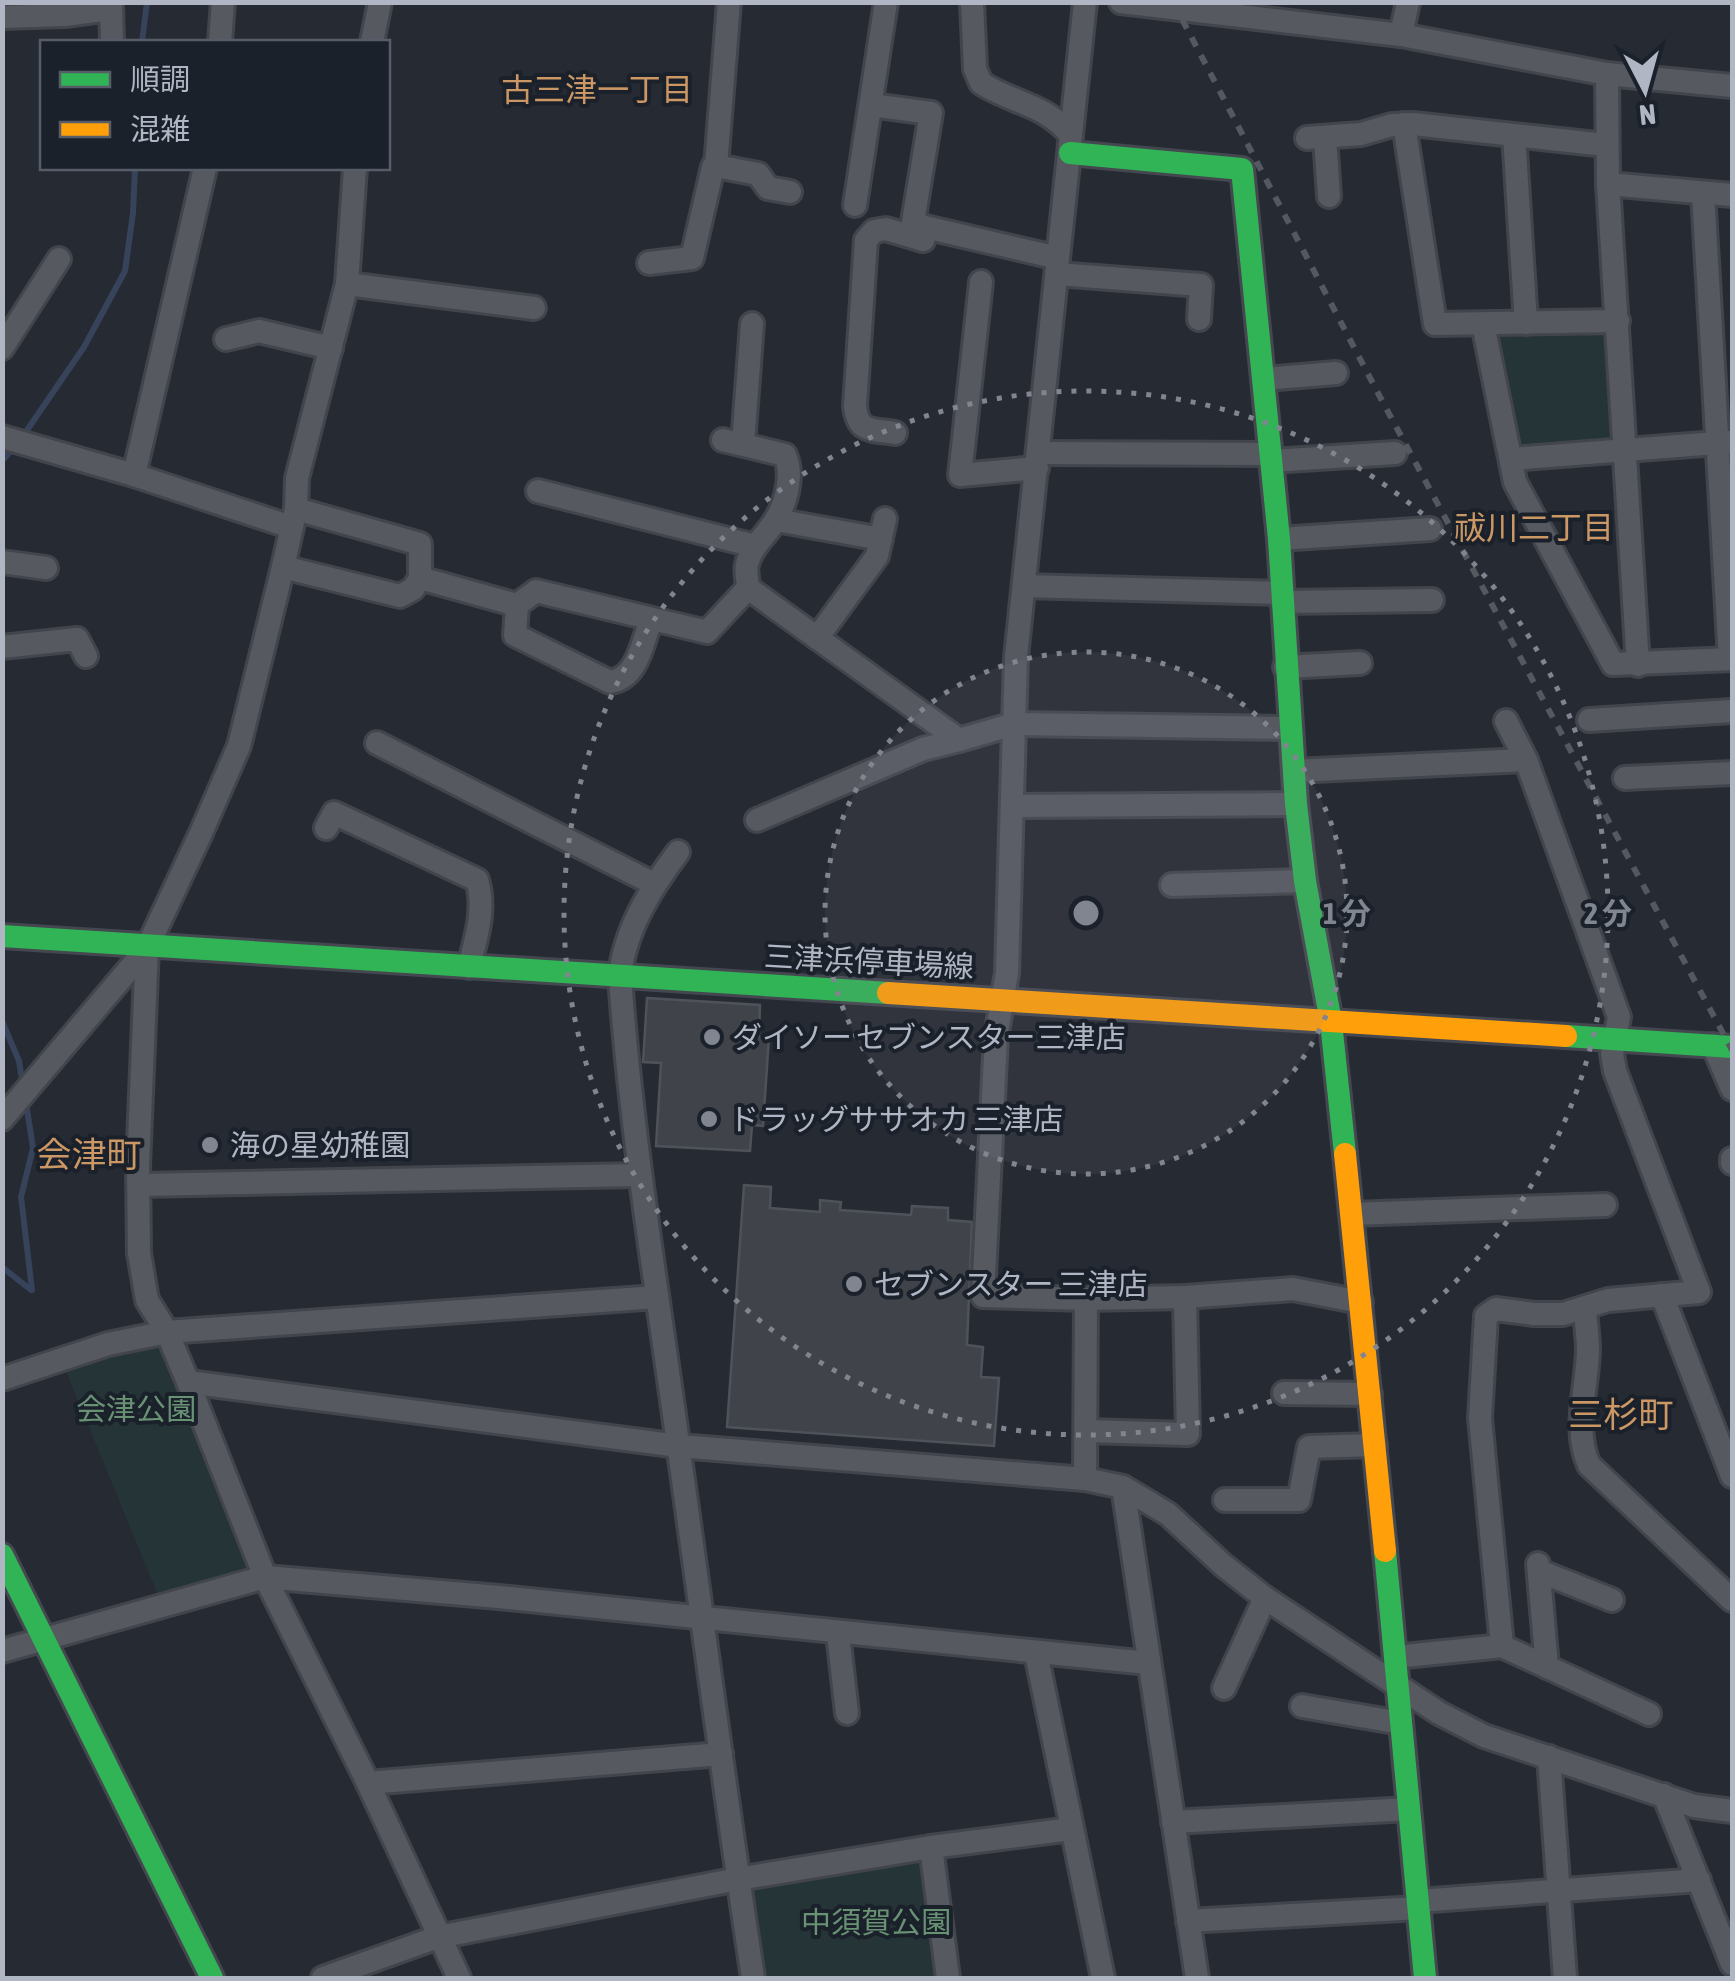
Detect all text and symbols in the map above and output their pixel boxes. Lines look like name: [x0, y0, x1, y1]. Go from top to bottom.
legend: [40, 40, 390, 170]
north arrow: [1595, 40, 1695, 140]
text: 順調: [130, 62, 190, 96]
district label: 古三津一丁目: [501, 71, 693, 108]
text: N: [1638, 98, 1658, 132]
text: 混雑: [130, 112, 190, 146]
district label: 祓川二丁目: [1454, 509, 1614, 546]
centre of rings: [1068, 895, 1104, 931]
text: 1 分: [1323, 896, 1371, 930]
text: 2 分: [1584, 896, 1632, 930]
street label: 三津浜停車場線: [763, 939, 975, 983]
place label: ダイソー セブンスター三津店: [732, 1020, 1126, 1054]
marker: ダイソー セブンスター三津店: [701, 1026, 723, 1048]
place label: ドラッグササオカ 三津店: [729, 1102, 1063, 1136]
marker: ドラッグササオカ 三津店: [698, 1108, 720, 1130]
place label: 海の星幼稚園: [230, 1128, 410, 1162]
district label: 会津町: [36, 1134, 142, 1174]
marker: 海の星幼稚園: [199, 1134, 221, 1156]
place label: セブンスター 三津店: [874, 1267, 1148, 1301]
marker: セブンスター 三津店: [843, 1273, 865, 1295]
park label: 会津公園: [76, 1392, 196, 1426]
district label: 三杉町: [1568, 1394, 1674, 1434]
park label: 中須賀公園: [801, 1905, 951, 1939]

